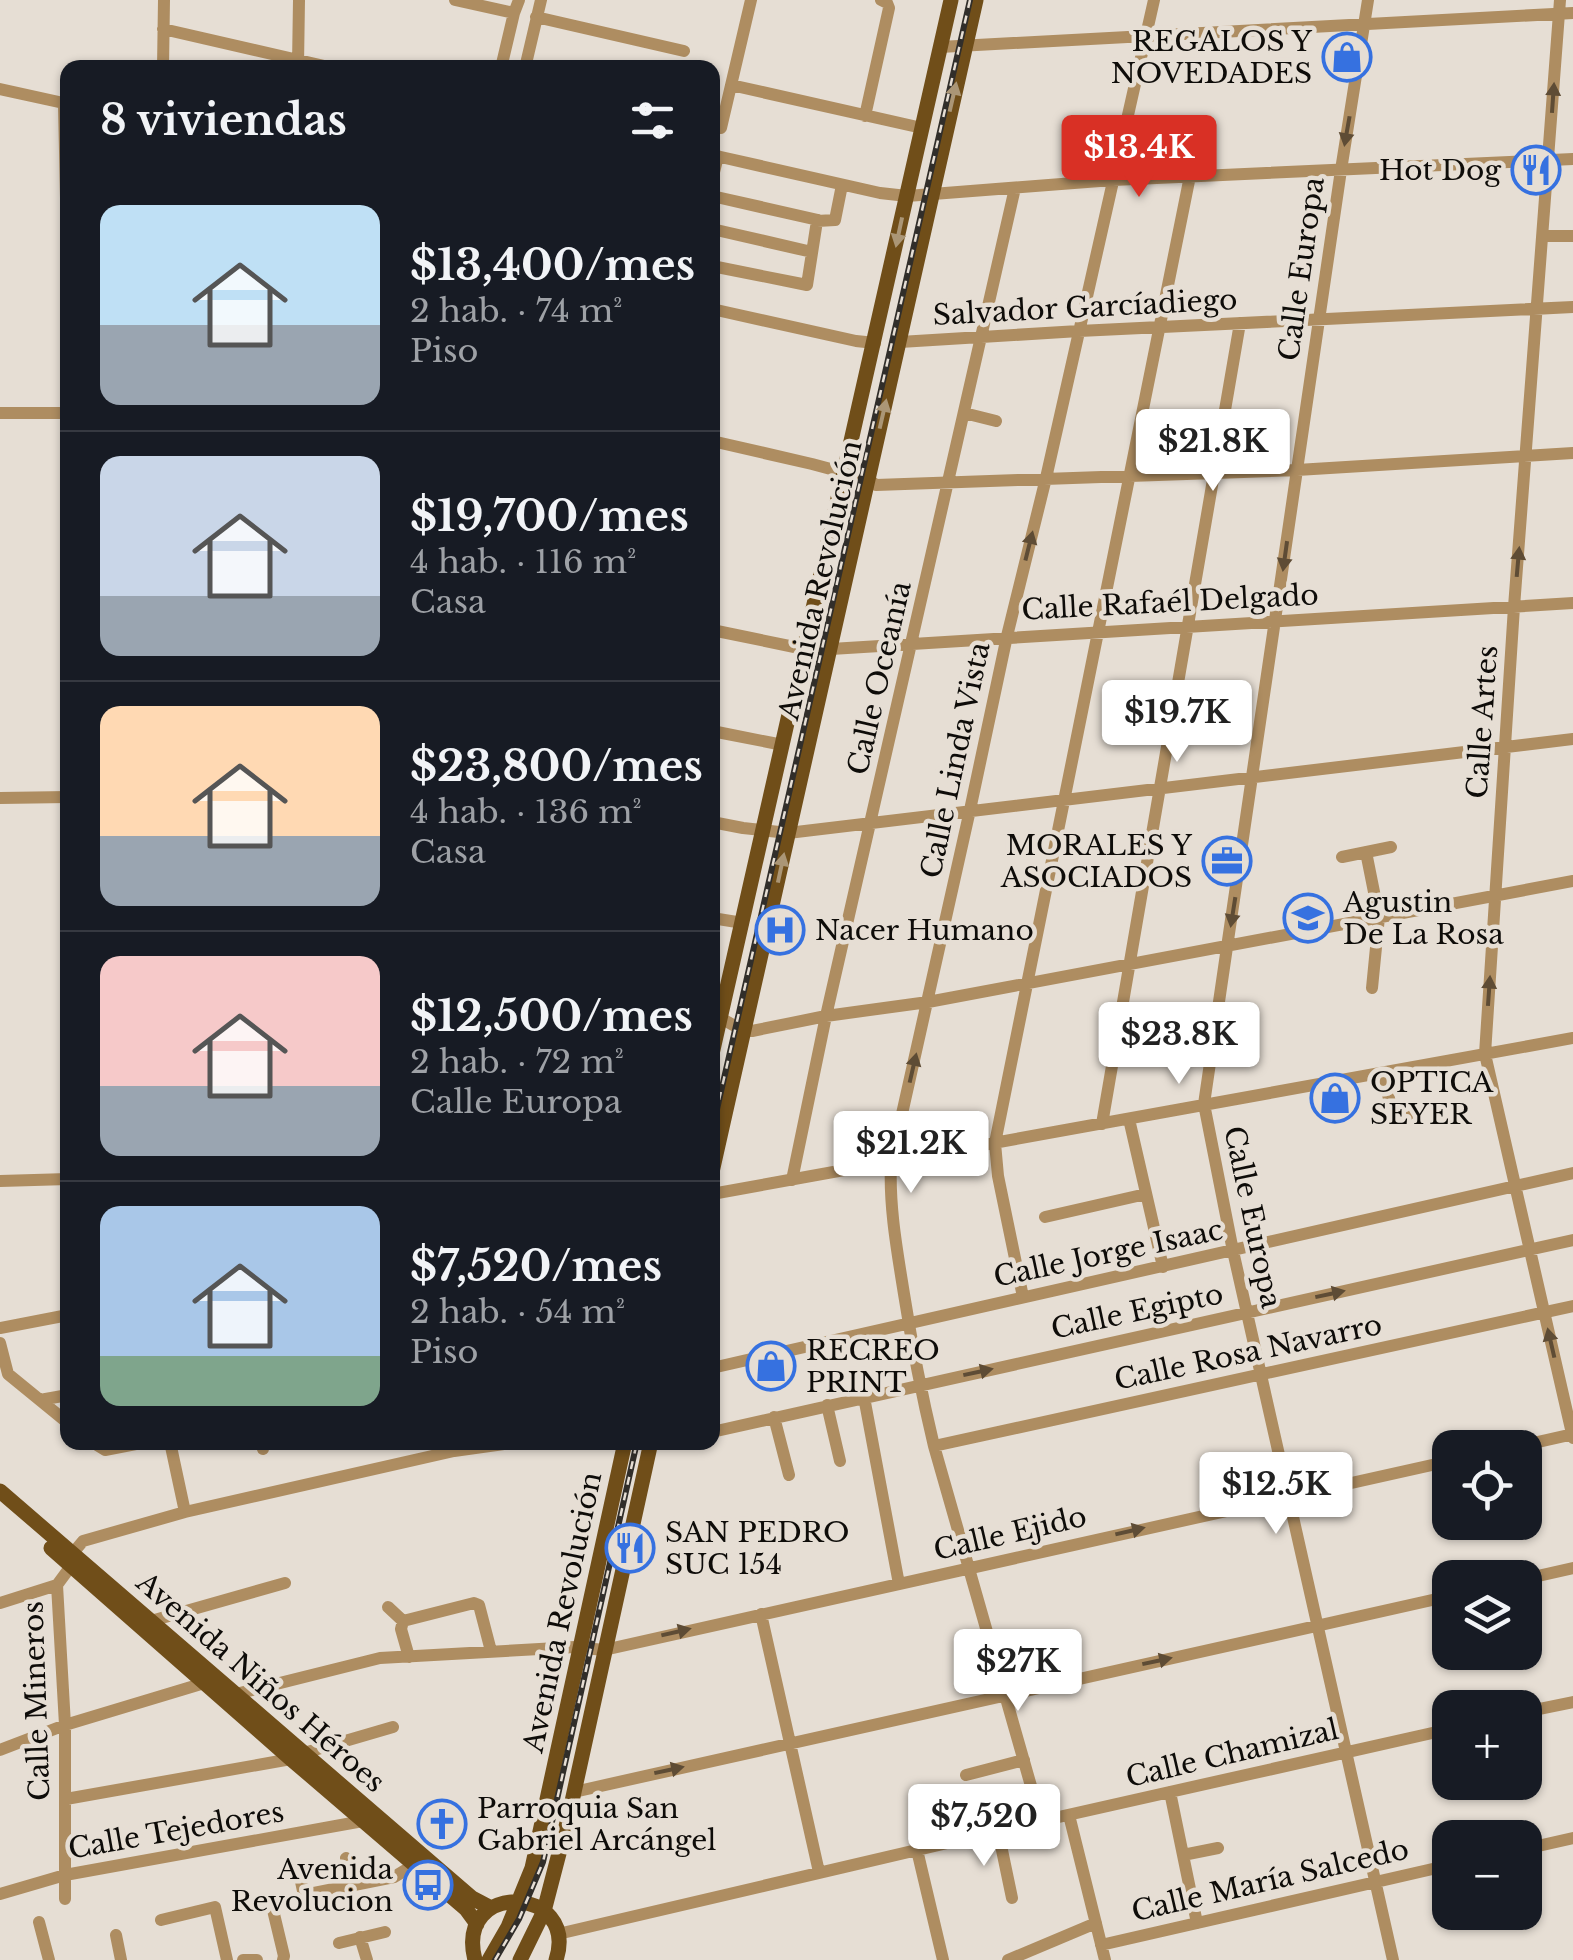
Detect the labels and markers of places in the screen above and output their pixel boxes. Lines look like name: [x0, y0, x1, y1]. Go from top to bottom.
place label: REGALOS Y NOVEDADES: [1111, 24, 1312, 91]
shop icon: REGALOS Y NOVEDADES: [1321, 31, 1373, 83]
pin: $13.4K: [1058, 115, 1220, 200]
restaurant icon: Hot Dog: [1510, 144, 1562, 196]
place label: Hot Dog: [1379, 153, 1502, 188]
pin: $21.8K: [1132, 409, 1294, 494]
pin: $19.7K: [1096, 680, 1258, 765]
place label: MORALES Y ASOCIADOS: [1000, 828, 1192, 895]
office icon: MORALES Y ASOCIADOS: [1201, 835, 1253, 887]
place label: Agustin De La Rosa: [1342, 885, 1504, 952]
school or university icon: Agustin De La Rosa: [1282, 892, 1334, 944]
hospital icon: Nacer Humano: [754, 904, 806, 956]
place label: Nacer Humano: [815, 913, 1034, 948]
pin: $23.8K: [1098, 1002, 1260, 1087]
place label: OPTICA SEYER: [1370, 1065, 1494, 1132]
shop icon: OPTICA SEYER: [1309, 1072, 1361, 1124]
pin: $21.2K: [830, 1111, 992, 1196]
place label: RECREO PRINT: [806, 1333, 940, 1400]
shop icon: RECREO PRINT: [745, 1340, 797, 1392]
pin: $12.5K: [1195, 1452, 1357, 1537]
place label: SAN PEDRO SUC 154: [665, 1515, 850, 1582]
restaurant icon: SAN PEDRO SUC 154: [604, 1522, 656, 1574]
pin: $27K: [959, 1629, 1077, 1714]
pin: $7,520: [903, 1784, 1065, 1869]
place label: Parroquia San Gabriel Arcángel: [477, 1791, 716, 1858]
church icon: Parroquia San Gabriel Arcángel: [416, 1798, 468, 1850]
place label: Avenida Revolucion: [231, 1852, 393, 1919]
bus stop icon: Avenida Revolucion: [402, 1859, 454, 1911]

